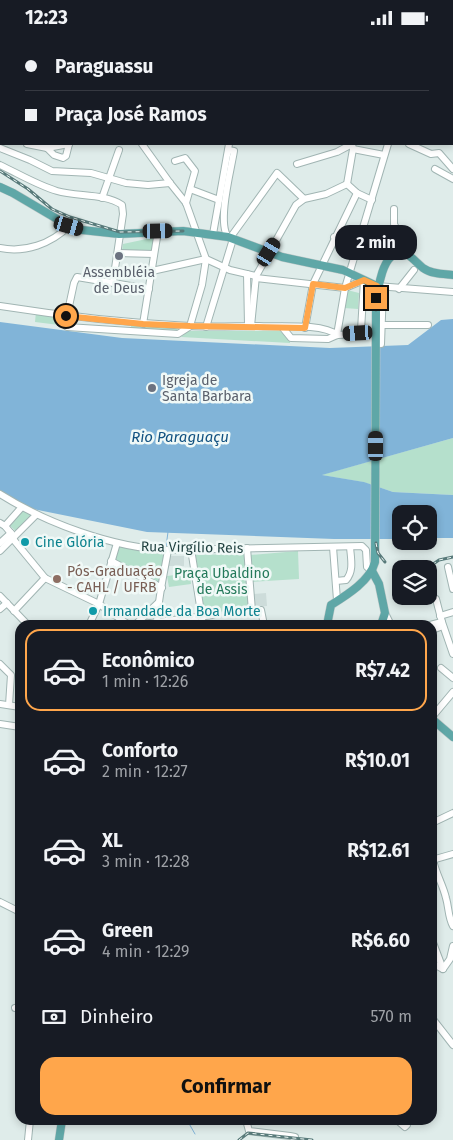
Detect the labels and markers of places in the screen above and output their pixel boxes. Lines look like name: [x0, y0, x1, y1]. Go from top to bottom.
marker: Assembléia de Deus: [113, 250, 125, 262]
place label: Assembléia de Deus: [83, 264, 155, 297]
place label: Igreja de Santa Barbara: [162, 372, 252, 405]
marker: Igreja de Santa Barbara: [146, 382, 158, 394]
place label: Cine Glória: [35, 534, 104, 551]
marker: Cine Glória: [19, 536, 31, 548]
place label: Pós-Graduação - CAHL / UFRB: [67, 563, 163, 596]
marker: Pós-Graduação - CAHL / UFRB: [51, 573, 63, 585]
place label: Irmandade da Boa Morte: [103, 603, 261, 620]
marker: Irmandade da Boa Morte: [87, 605, 99, 617]

